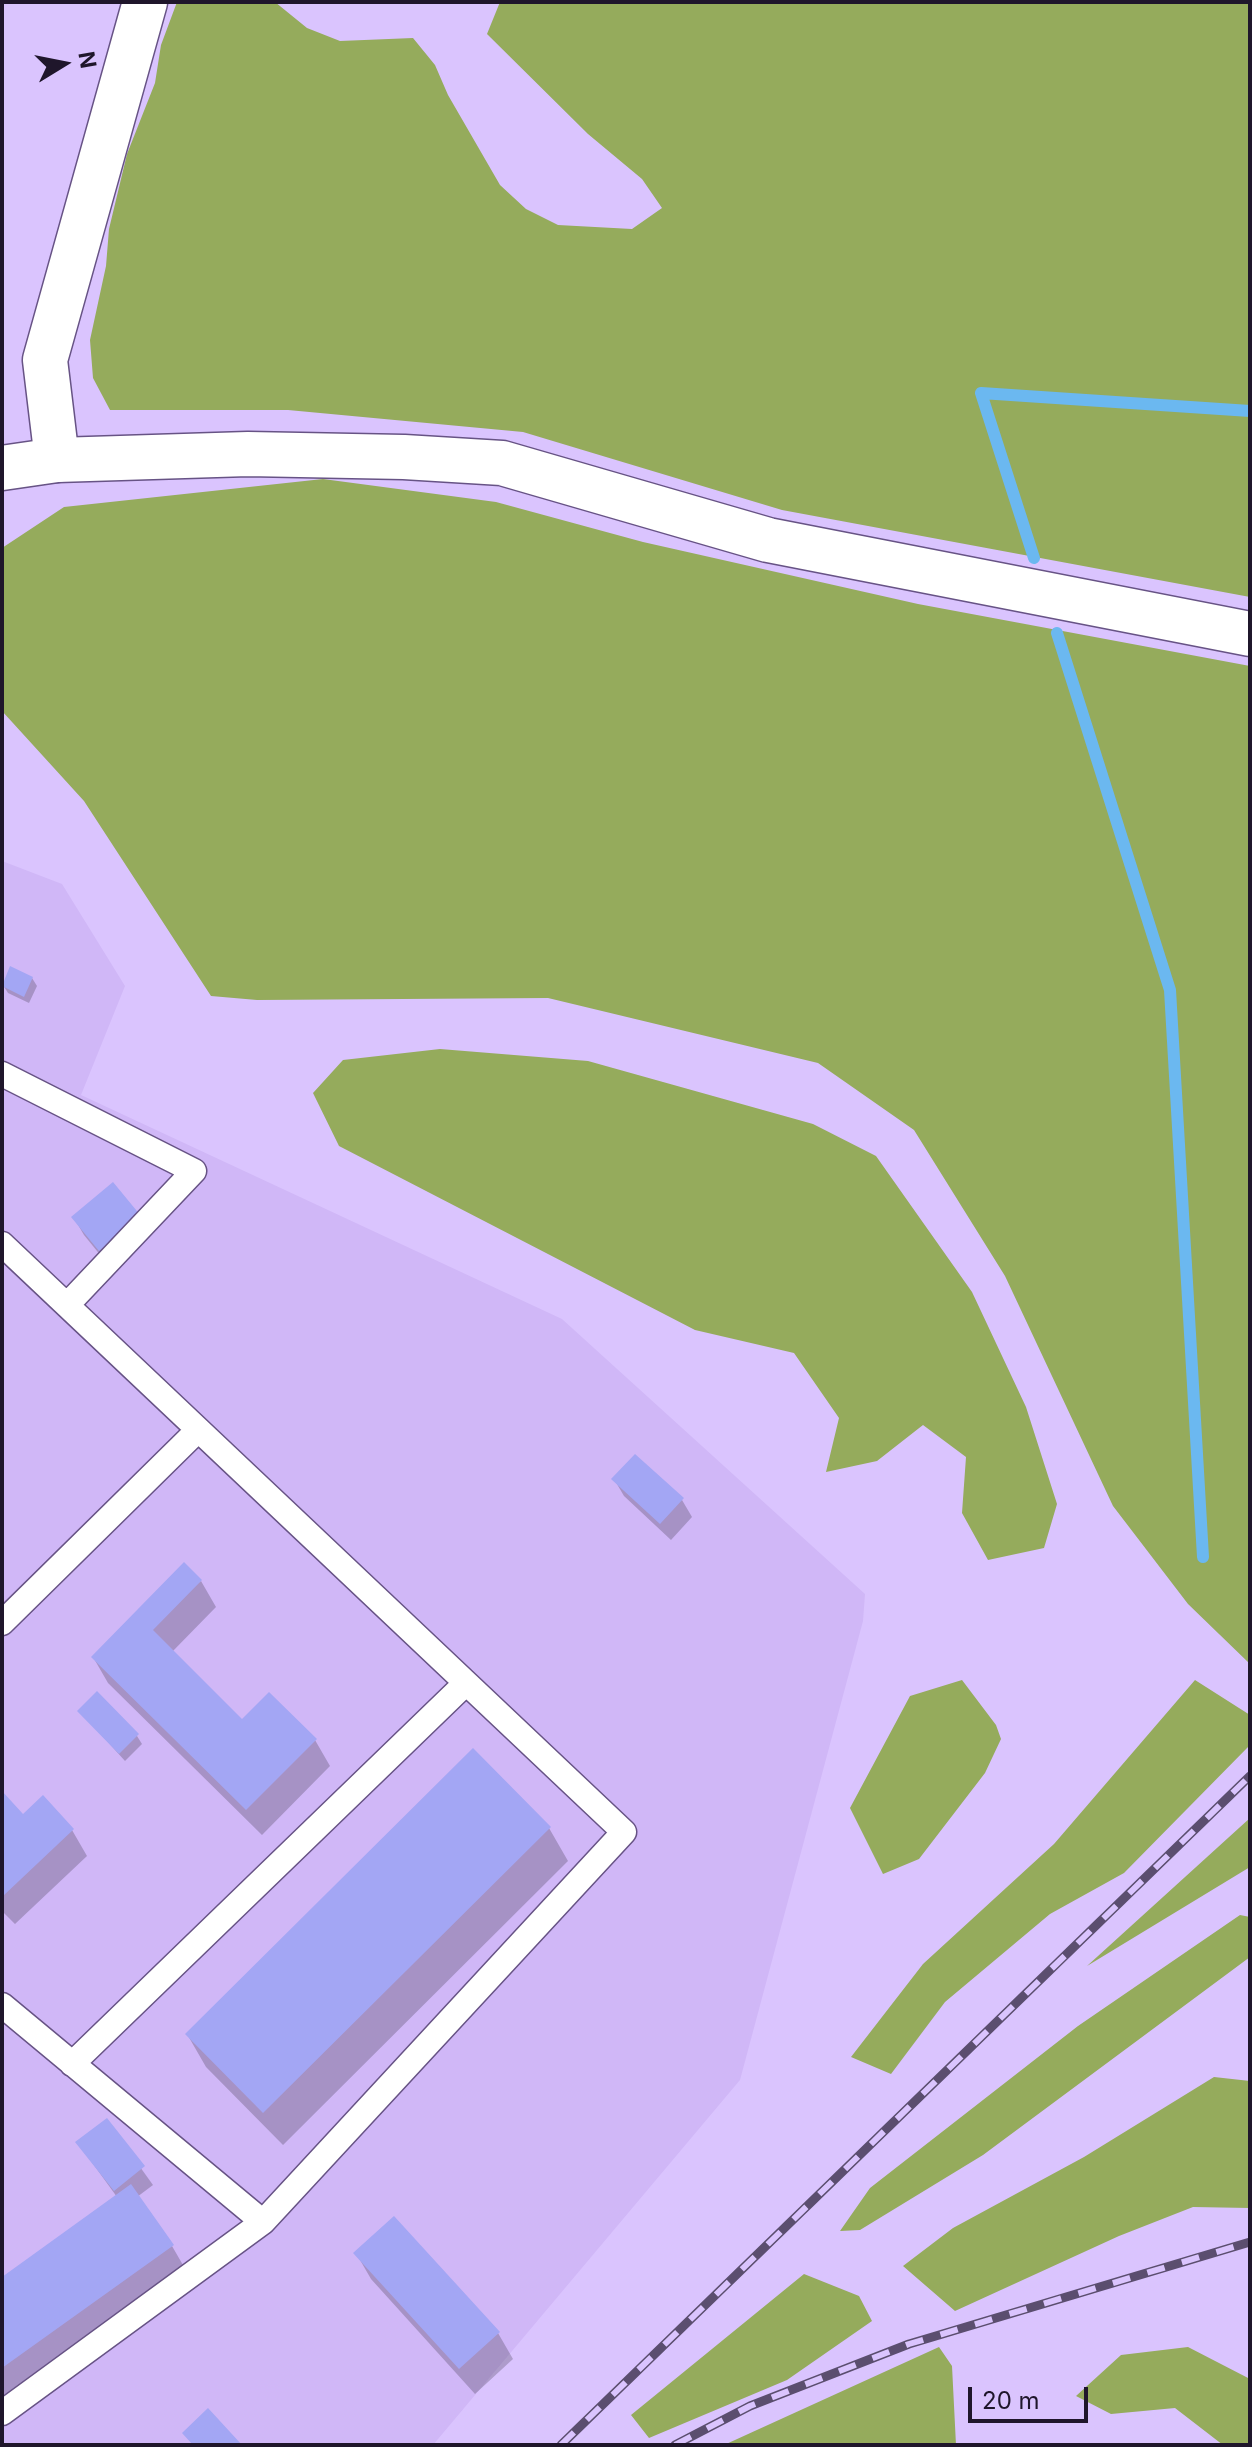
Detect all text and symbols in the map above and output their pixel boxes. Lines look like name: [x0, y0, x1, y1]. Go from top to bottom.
north arrow: [24, 24, 104, 104]
text: N: [73, 49, 102, 70]
scale bar: [972, 2371, 1092, 2421]
text: 20 m: [982, 2386, 1040, 2415]

